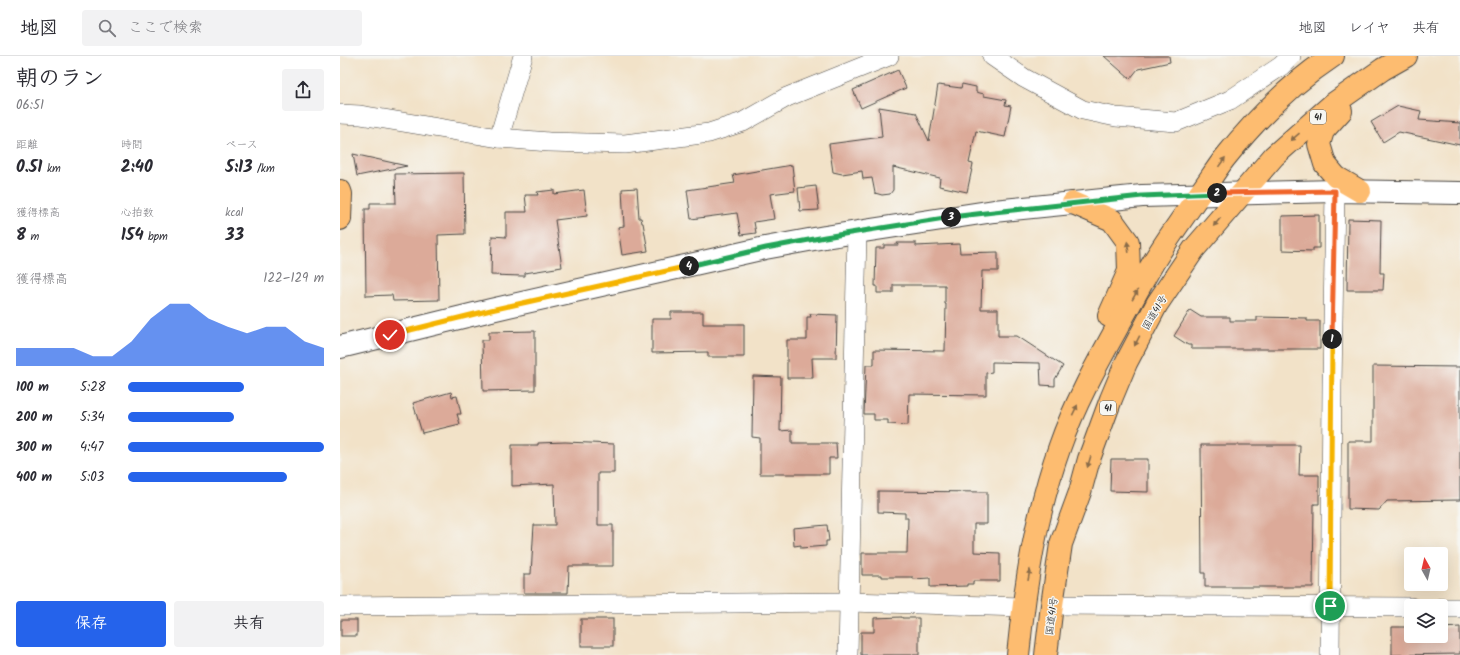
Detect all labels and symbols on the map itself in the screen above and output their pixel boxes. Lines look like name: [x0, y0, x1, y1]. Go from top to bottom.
road number: 41: [1310, 110, 1326, 124]
one-way arrow: [1290, 132, 1301, 141]
one-way arrow: [1218, 157, 1226, 168]
pin: 2: [1207, 183, 1227, 203]
pin: 3: [941, 207, 961, 227]
one-way arrow: [1213, 217, 1222, 227]
one-way arrow: [1125, 240, 1131, 253]
pin: 4: [679, 256, 699, 276]
one-way arrow: [1132, 289, 1139, 301]
street label: 国道41号: [1138, 292, 1171, 333]
pin: [373, 318, 407, 352]
pin: 1: [1322, 329, 1342, 349]
one-way arrow: [1134, 336, 1141, 347]
road number: 41: [1100, 401, 1116, 415]
one-way arrow: [1072, 404, 1078, 415]
one-way arrow: [1085, 456, 1091, 468]
north arrow: [1404, 547, 1448, 591]
one-way arrow: [1026, 569, 1032, 581]
pin: [1313, 589, 1347, 623]
street label: 国道41号: [1042, 596, 1062, 636]

